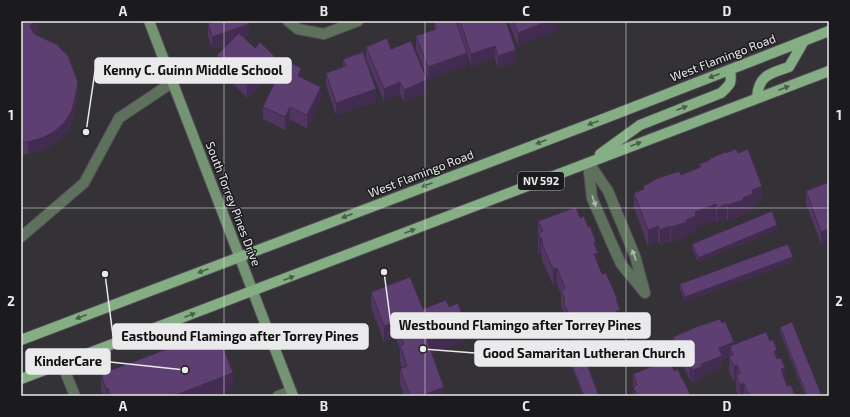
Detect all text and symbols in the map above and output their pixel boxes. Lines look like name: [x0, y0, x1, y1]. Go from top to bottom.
text: A: [119, 3, 128, 19]
text: B: [320, 3, 328, 19]
text: C: [522, 3, 530, 19]
text: D: [723, 3, 732, 19]
street label: West Flamingo Road: [668, 30, 777, 84]
callout: Kenny C. Guinn Middle School: [95, 58, 291, 83]
text: Kenny C. Guinn Middle School: [103, 62, 284, 78]
one-way arrow: [708, 74, 720, 80]
one-way arrow: [778, 85, 790, 91]
one-way arrow: [676, 105, 688, 111]
text: 1: [8, 107, 14, 123]
text: 1: [836, 107, 842, 123]
one-way arrow: [587, 120, 599, 126]
street label: South Torrey Pines Drive: [204, 139, 264, 268]
one-way arrow: [535, 140, 547, 146]
one-way arrow: [631, 141, 643, 147]
street label: West Flamingo Road: [366, 146, 475, 200]
road number: NV 592: [518, 172, 564, 190]
one-way arrow: [421, 183, 433, 189]
one-way arrow: [591, 195, 597, 207]
one-way arrow: [341, 213, 353, 219]
one-way arrow: [405, 227, 417, 233]
one-way arrow: [630, 249, 636, 261]
one-way arrow: [196, 268, 208, 274]
one-way arrow: [283, 274, 295, 280]
text: 2: [7, 293, 15, 309]
text: 2: [835, 293, 843, 309]
one-way arrow: [185, 312, 197, 318]
callout: Westbound Flamingo after Torrey Pines: [391, 313, 650, 338]
one-way arrow: [75, 315, 87, 321]
text: Westbound Flamingo after Torrey Pines: [399, 317, 641, 333]
callout: Eastbound Flamingo after Torrey Pines: [113, 324, 368, 349]
text: Eastbound Flamingo after Torrey Pines: [121, 328, 359, 344]
callout: Good Samaritan Lutheran Church: [475, 341, 694, 366]
text: Good Samaritan Lutheran Church: [483, 345, 685, 361]
callout: KinderCare: [26, 349, 110, 374]
text: KinderCare: [34, 353, 102, 369]
text: A: [119, 398, 128, 414]
text: B: [320, 398, 328, 414]
text: C: [522, 398, 530, 414]
text: D: [723, 398, 732, 414]

